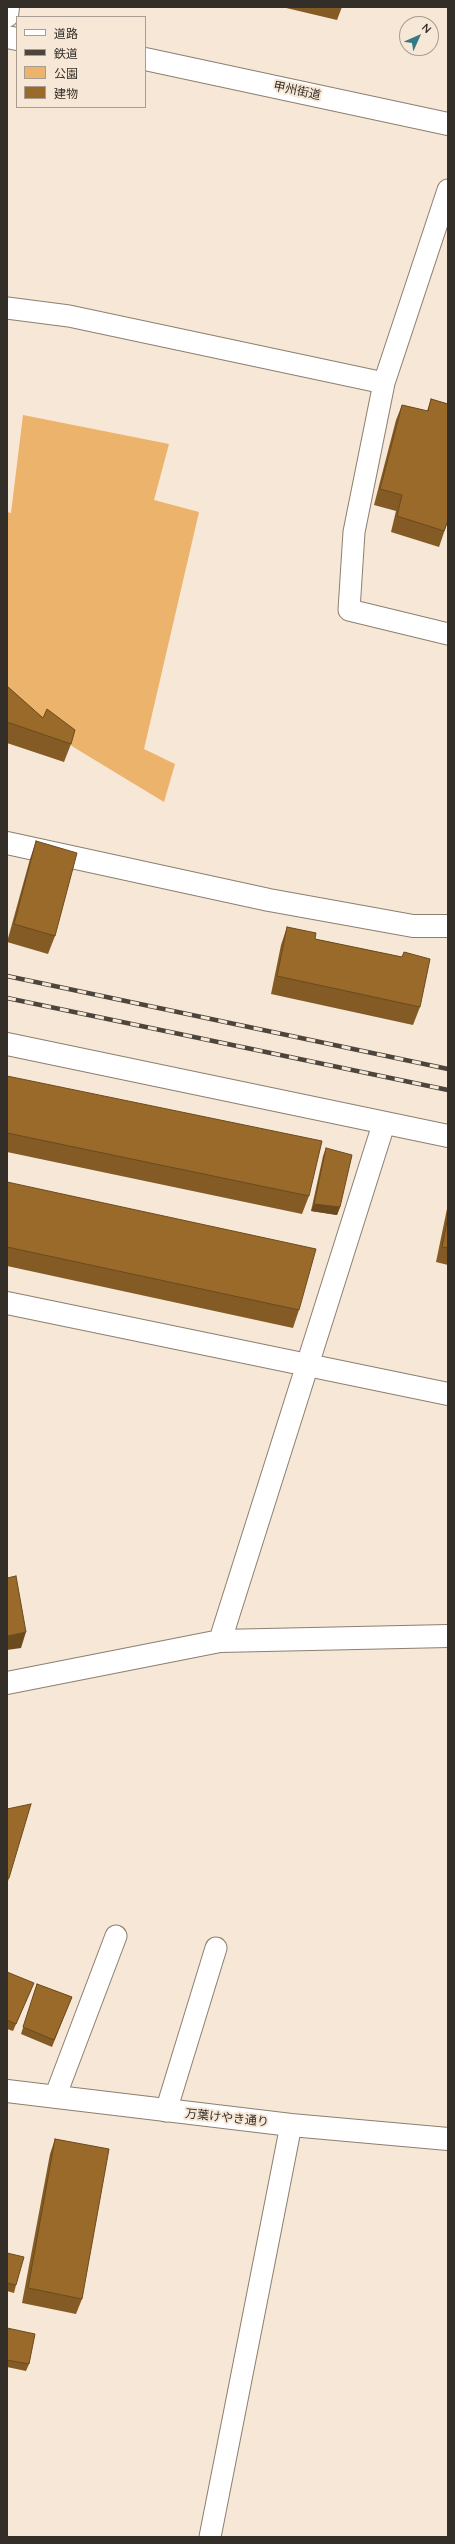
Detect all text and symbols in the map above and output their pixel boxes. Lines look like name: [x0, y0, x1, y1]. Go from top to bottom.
legend: [16, 16, 146, 108]
north arrow: [399, 16, 439, 56]
text: N: [419, 20, 435, 36]
text: 道路: [54, 26, 78, 41]
text: 鉄道: [54, 46, 78, 61]
text: 公園: [54, 66, 78, 81]
street label: 甲州街道: [272, 79, 322, 103]
text: 建物: [54, 86, 78, 101]
street label: 万葉けやき通り: [184, 2106, 270, 2130]

